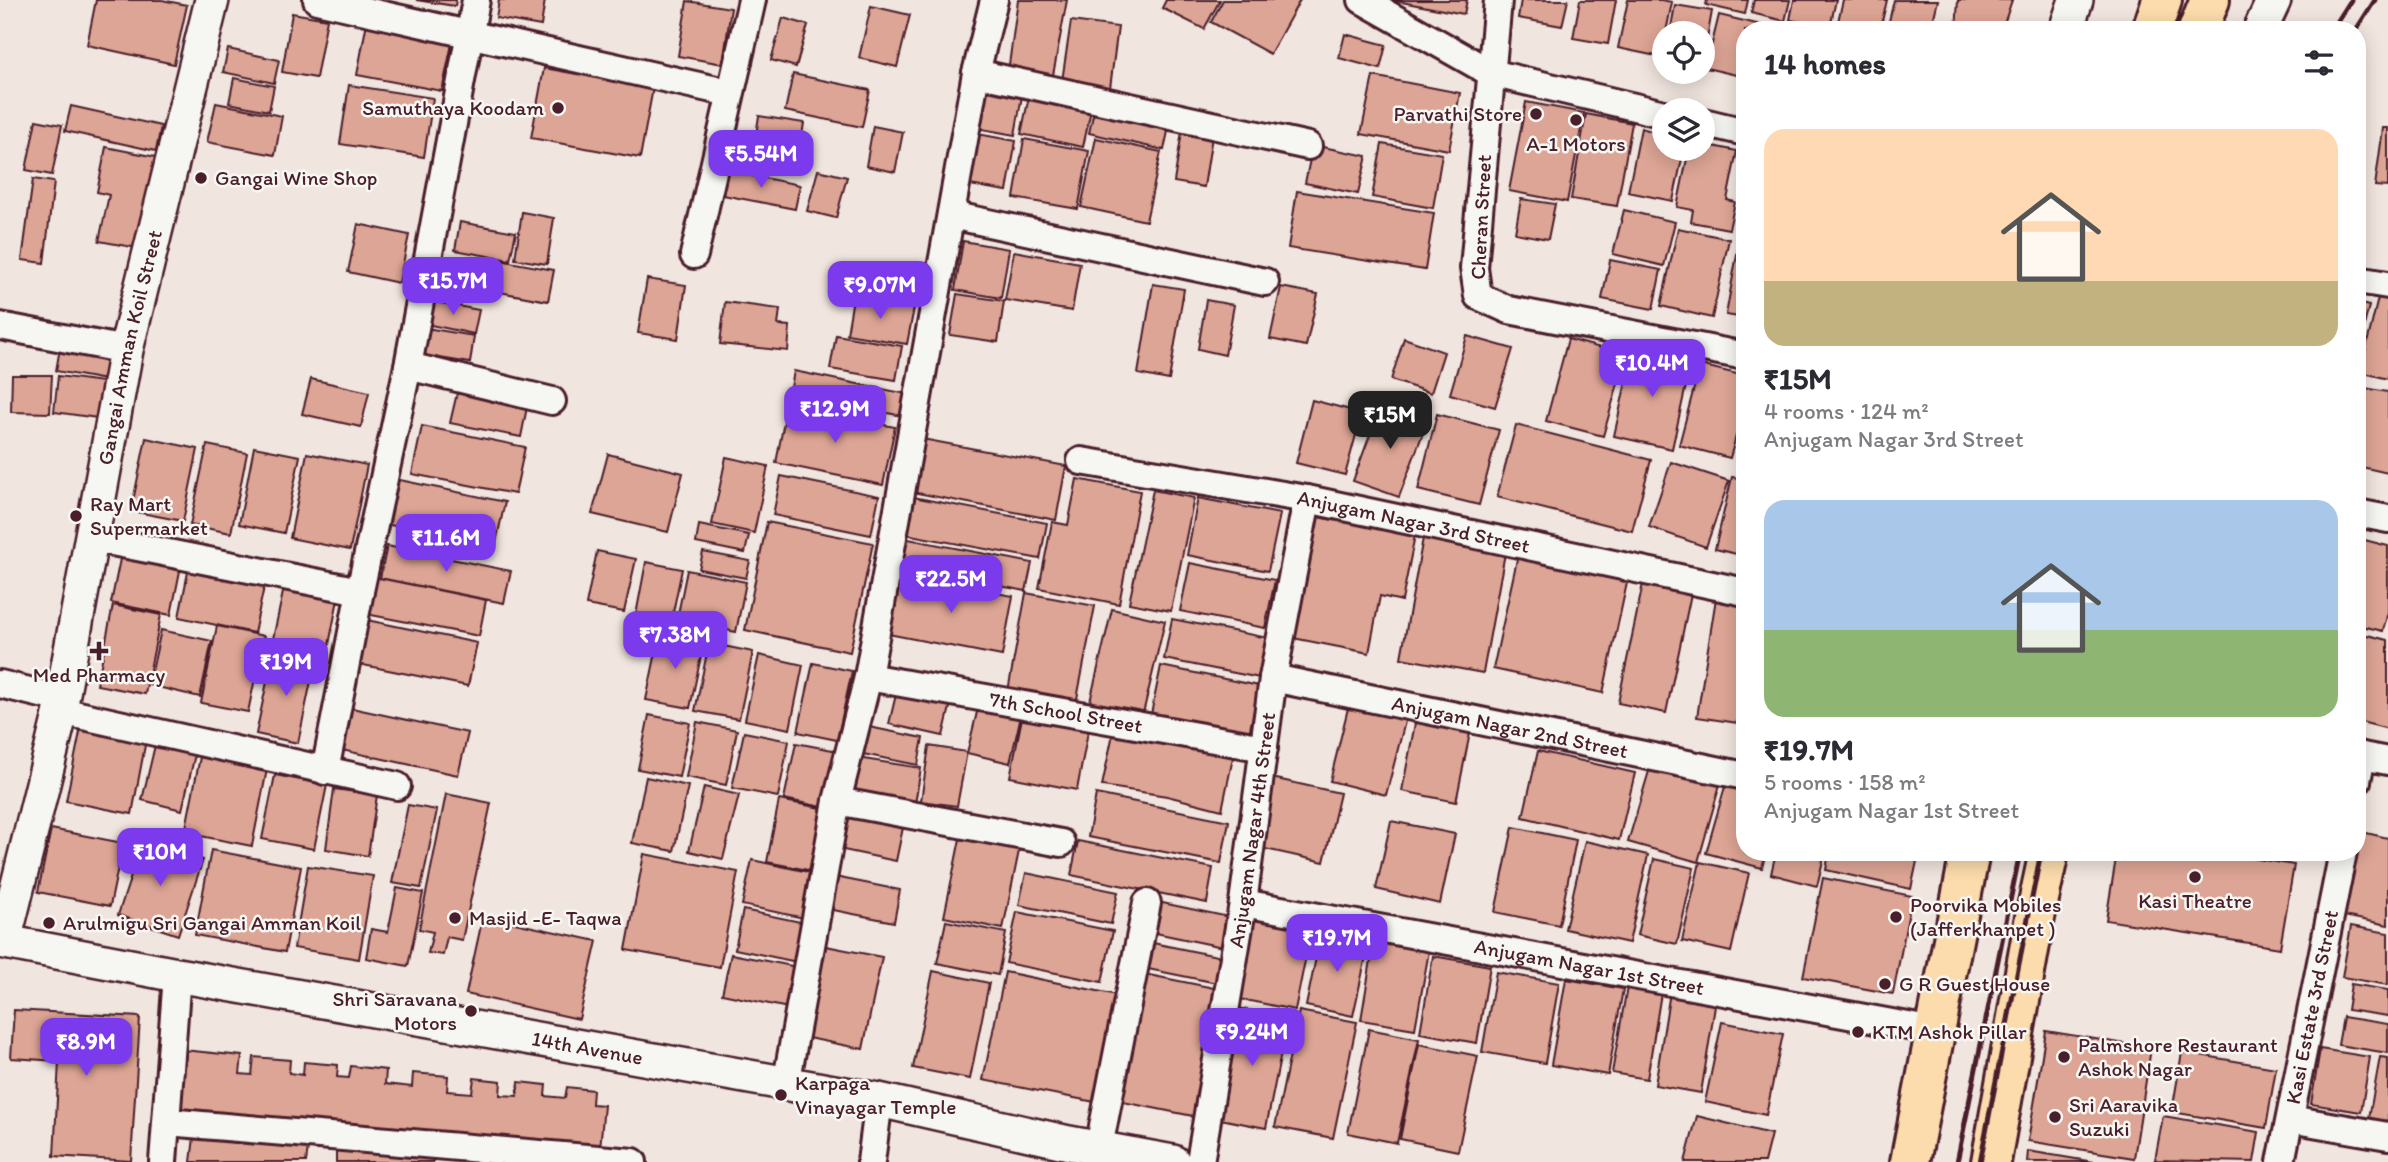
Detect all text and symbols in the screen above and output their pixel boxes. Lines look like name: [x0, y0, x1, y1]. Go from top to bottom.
map controls: [1652, 21, 1715, 161]
button: locate: [1652, 21, 1715, 84]
icon: filters: [2300, 44, 2338, 82]
text: 14 homes: [1764, 45, 1886, 82]
place label: Samuthaya Koodam: [362, 95, 544, 120]
button: layers: [1652, 98, 1715, 161]
marker: Samuthaya Koodam: [550, 100, 566, 116]
place label: Parvathi Store: [1393, 101, 1522, 126]
marker: Parvathi Store: [1528, 106, 1544, 122]
marker: A-1 Motors: [1568, 112, 1584, 128]
pin: ₹5.54M: [704, 130, 818, 190]
place label: A-1 Motors: [1526, 131, 1626, 156]
text: ₹5.54M: [725, 139, 797, 167]
street label: Cheran Street: [1465, 154, 1496, 280]
place label: Gangai Wine Shop: [215, 165, 377, 190]
marker: Gangai Wine Shop: [193, 170, 209, 186]
icon: home: [1988, 174, 2114, 300]
street label: Gangai Amman Koil Street: [92, 227, 167, 467]
pin: ₹15.7M: [396, 258, 510, 317]
pin: ₹9.07M: [823, 262, 937, 321]
text: ₹15.7M: [418, 266, 488, 294]
text: ₹9.07M: [844, 270, 916, 298]
pin: ₹10.4M: [1595, 340, 1709, 399]
text: ₹10.4M: [1615, 348, 1689, 376]
text: ₹15M: [1764, 360, 1832, 397]
pin: ₹12.9M: [778, 386, 892, 445]
pin: ₹15M: [1349, 392, 1431, 451]
text: ₹12.9M: [800, 394, 870, 422]
text: 4 rooms · 124 m²: [1764, 397, 1929, 425]
text: ₹15M: [1364, 400, 1416, 428]
text: Anjugam Nagar 3rd Street: [1764, 425, 2024, 453]
street label: Anjugam Nagar 3rd Street: [1295, 485, 1532, 558]
place label: Ray Mart Supermarket: [90, 491, 208, 540]
marker: Ray Mart Supermarket: [68, 508, 84, 524]
pin: ₹11.6M: [389, 514, 503, 574]
text: ₹11.6M: [412, 523, 480, 551]
icon: home: [1988, 545, 2114, 671]
pin: ₹22.5M: [894, 556, 1008, 615]
text: ₹22.5M: [915, 564, 987, 592]
pin: ₹7.38M: [618, 612, 732, 671]
text: ₹7.38M: [639, 620, 711, 648]
pin: ₹19M: [245, 638, 327, 698]
marker: Med Pharmacy: [91, 643, 107, 659]
text: ₹19M: [260, 647, 312, 675]
place label: Med Pharmacy: [33, 662, 165, 687]
street label: 7th School Street: [987, 686, 1145, 738]
street label: Anjugam Nagar 2nd Street: [1390, 690, 1630, 763]
street label: Anjugam Nagar 4th Street: [1223, 711, 1280, 950]
text: ₹19.7M: [1764, 731, 1854, 768]
text: 5 rooms · 158 m²: [1764, 768, 1926, 796]
text: Anjugam Nagar 1st Street: [1764, 796, 2019, 824]
pin: ₹10M: [119, 828, 201, 888]
text: ₹10M: [133, 837, 187, 865]
marker: Kasi Theatre: [2187, 869, 2203, 885]
place label: Kasi Theatre: [2138, 888, 2252, 913]
place label: Poorvika Mobiles (Jafferkhanpet ): [1910, 892, 2062, 941]
place label: Masjid -E- Taqwa: [469, 905, 622, 930]
street label: Kasi Estate 3rd Street: [2280, 908, 2343, 1106]
marker: Poorvika Mobiles (Jafferkhanpet ): [1888, 909, 1904, 925]
place label: Arulmigu Sri Gangai Amman Koil: [63, 910, 361, 935]
marker: Masjid -E- Taqwa: [447, 910, 463, 926]
pin: ₹19.7M: [1280, 914, 1394, 974]
marker: Arulmigu Sri Gangai Amman Koil: [41, 915, 57, 931]
text: ₹19.7M: [1302, 923, 1372, 951]
street label: Anjugam Nagar 1st Street: [1472, 933, 1706, 1000]
place label: G R Guest House: [1899, 971, 2050, 996]
marker: G R Guest House: [1877, 976, 1893, 992]
place label: Shri Saravana Motors: [332, 986, 457, 1035]
marker: Shri Saravana Motors: [463, 1003, 479, 1019]
pin: ₹9.24M: [1195, 1009, 1309, 1068]
text: ₹9.24M: [1216, 1017, 1288, 1045]
pin: ₹8.9M: [37, 1018, 135, 1078]
place label: KTM Ashok Pillar: [1872, 1019, 2027, 1044]
marker: KTM Ashok Pillar: [1850, 1024, 1866, 1040]
street label: 14th Avenue: [530, 1025, 645, 1070]
text: ₹8.9M: [56, 1027, 116, 1055]
place label: Palmshore Restaurant Ashok Nagar: [2078, 1032, 2278, 1081]
marker: Palmshore Restaurant Ashok Nagar: [2056, 1049, 2072, 1065]
place label: Karpaga Vinayagar Temple: [795, 1070, 956, 1119]
marker: Karpaga Vinayagar Temple: [773, 1087, 789, 1103]
place label: Sri Aaravika Suzuki: [2069, 1092, 2178, 1141]
marker: Sri Aaravika Suzuki: [2047, 1109, 2063, 1125]

